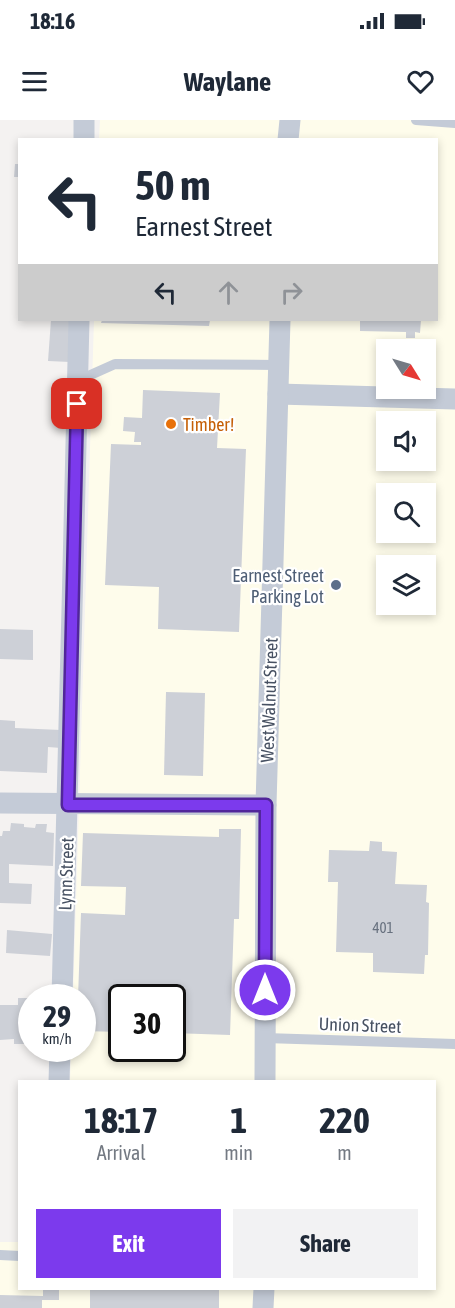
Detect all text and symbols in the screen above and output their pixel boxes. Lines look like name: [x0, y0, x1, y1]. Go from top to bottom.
text: 18:16: [30, 8, 75, 34]
icon: menu: [18, 65, 51, 98]
icon: heart: [404, 65, 437, 98]
text: Waylane: [184, 66, 271, 97]
text: 50 m: [135, 161, 210, 209]
icon: left: [36, 162, 114, 240]
text: Earnest Street: [135, 211, 273, 242]
icon: left: [149, 276, 182, 309]
icon: ahead: [212, 276, 245, 309]
icon: right: [275, 276, 308, 309]
north arrow: [376, 339, 436, 399]
map controls: [376, 339, 436, 615]
pin: [51, 378, 102, 429]
icon: arrive: [60, 387, 93, 420]
button: sound: [376, 411, 436, 471]
place label: Timber!: [183, 414, 234, 435]
marker: Timber!: [164, 417, 178, 431]
button: search: [376, 483, 436, 543]
button: layers: [376, 555, 436, 615]
place label: Earnest Street Parking Lot: [232, 565, 324, 607]
marker: Earnest Street Parking Lot: [329, 578, 343, 592]
street label: West Walnut Street: [256, 637, 282, 763]
street label: Lynn Street: [54, 837, 78, 911]
house number: 401: [372, 919, 394, 936]
position arrow: [233, 958, 297, 1022]
speed limit sign: 30: [108, 984, 186, 1062]
text: 29: [43, 999, 71, 1033]
street label: Union Street: [318, 1013, 402, 1037]
text: km/h: [42, 1030, 72, 1047]
text: 18:17: [84, 1099, 158, 1141]
text: 1: [230, 1099, 247, 1141]
text: 220: [319, 1099, 370, 1141]
text: Arrival: [97, 1141, 146, 1164]
text: min: [224, 1141, 253, 1164]
text: m: [337, 1141, 352, 1164]
button: Exit: [36, 1209, 221, 1278]
button: Share: [233, 1209, 418, 1278]

